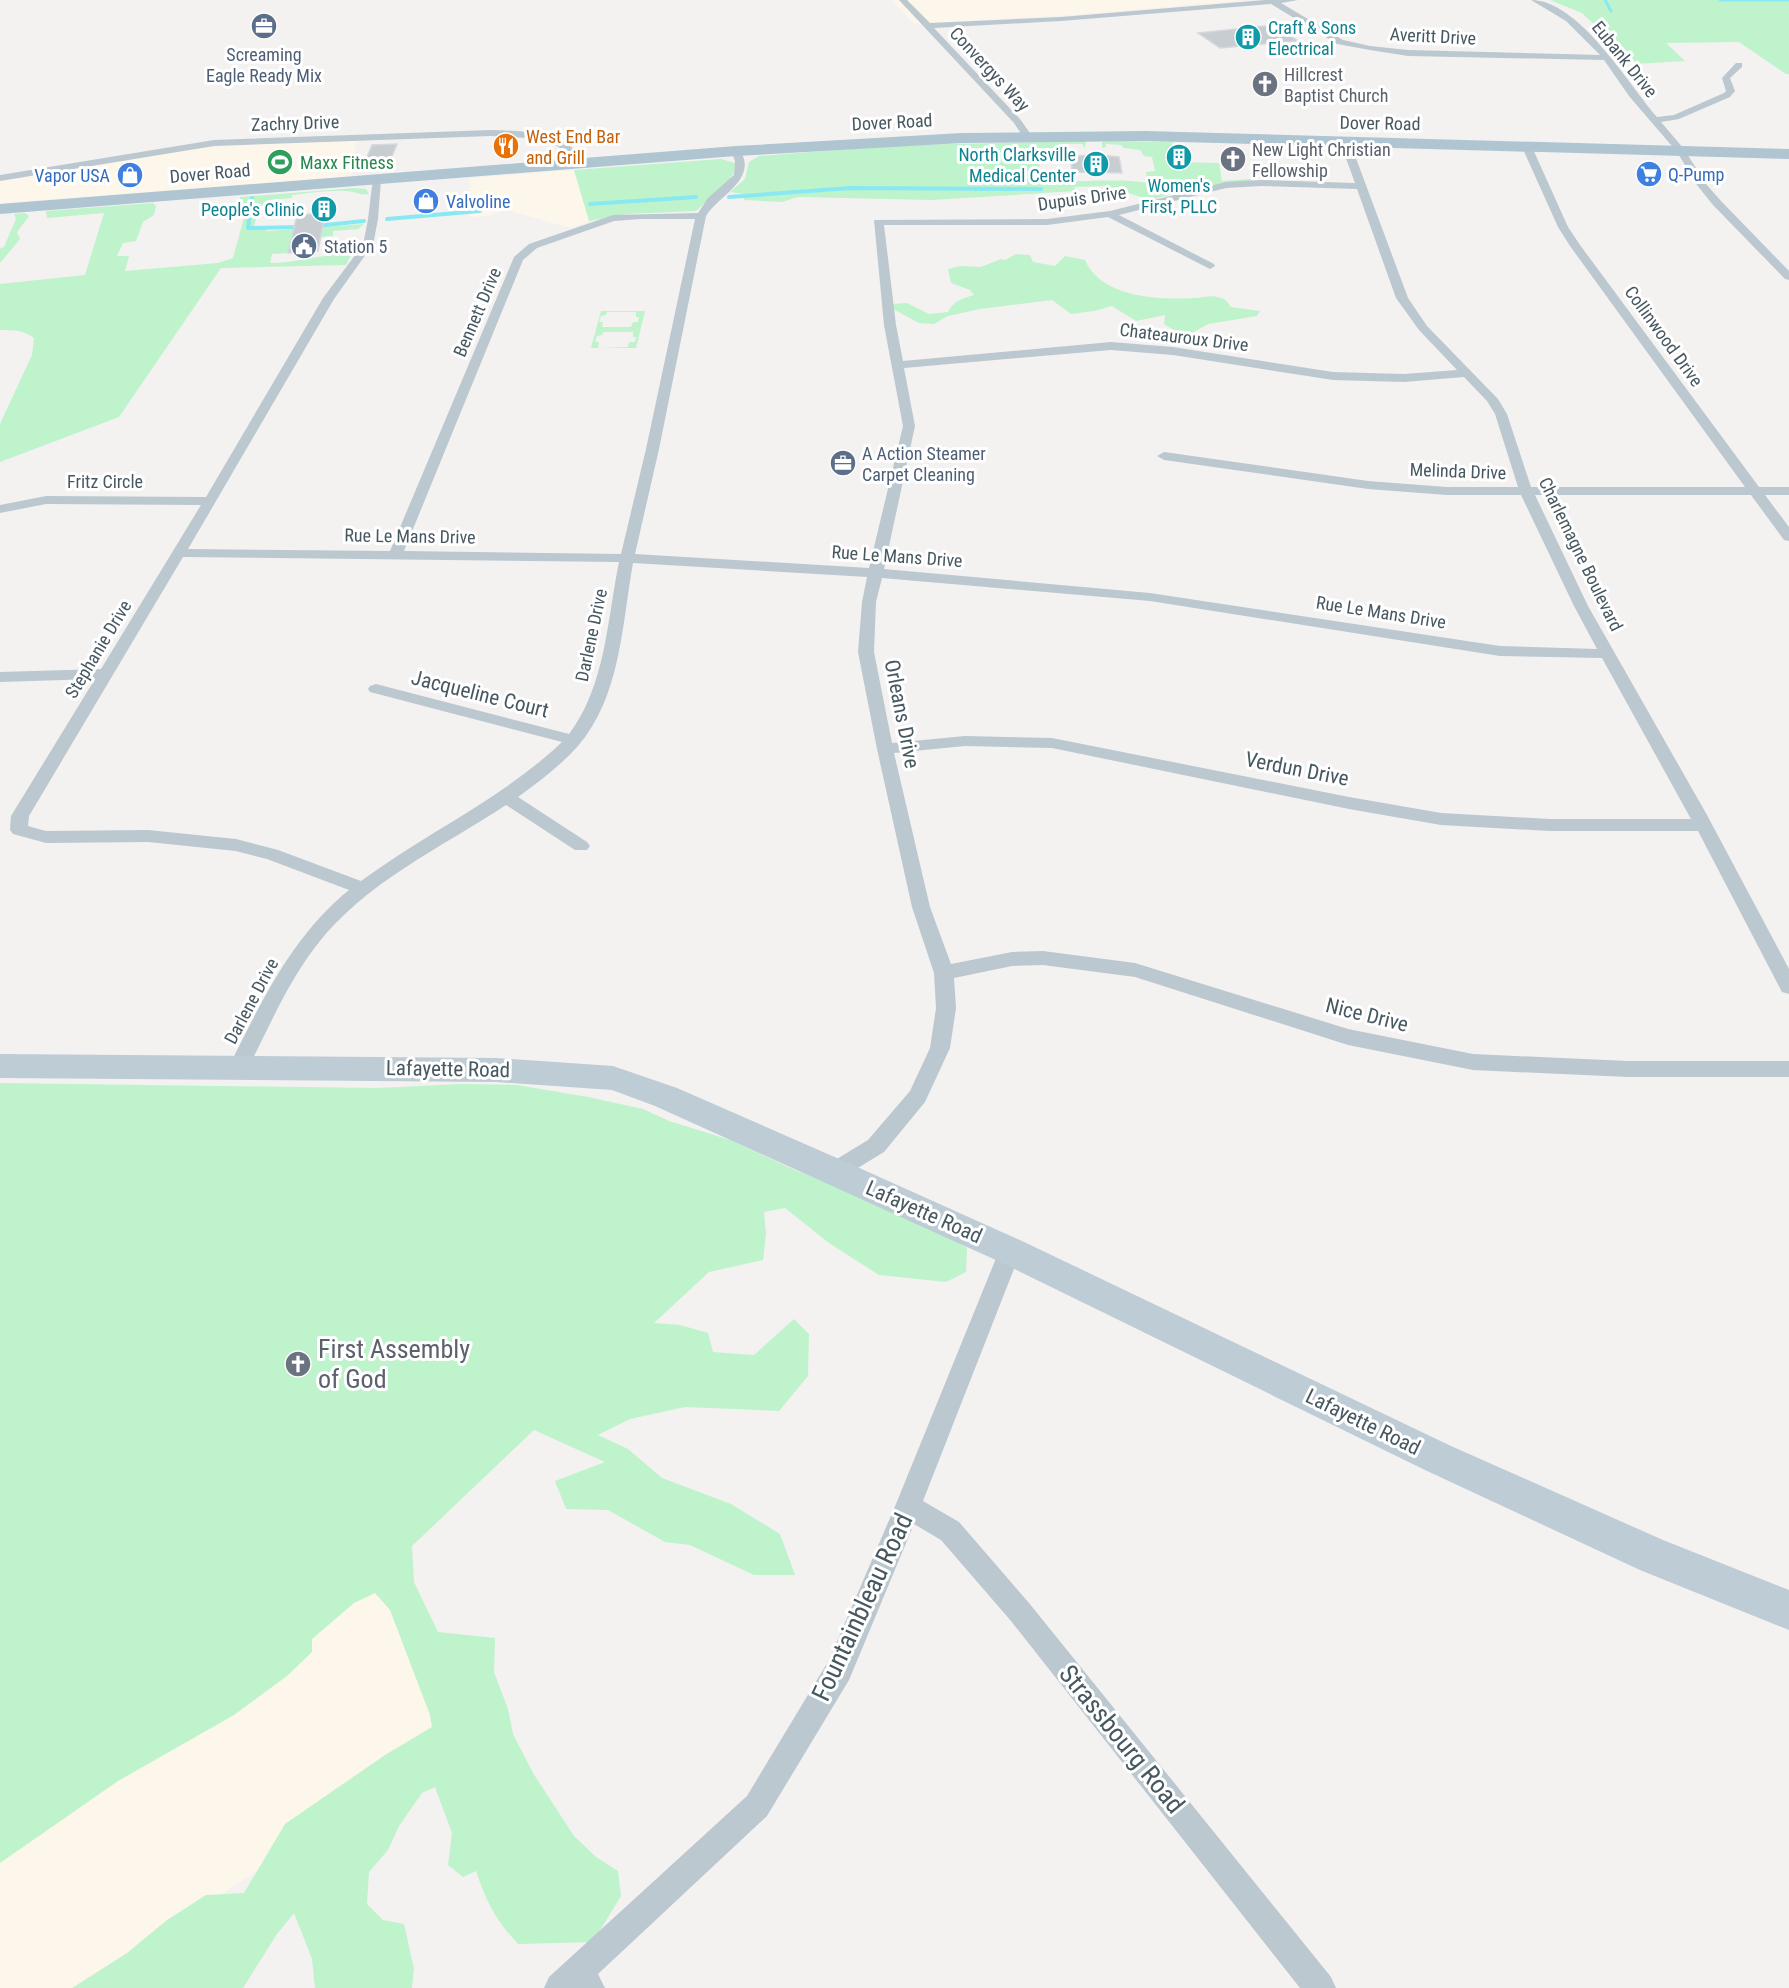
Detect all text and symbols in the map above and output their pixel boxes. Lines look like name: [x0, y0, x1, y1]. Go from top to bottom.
office icon: Screaming Eagle Ready Mix: [249, 11, 279, 41]
place label: Craft & Sons Electrical: [1268, 17, 1356, 59]
street label: Eubank Drive: [1588, 17, 1662, 101]
building icon: Craft & Sons Electrical: [1233, 22, 1263, 52]
street label: Convergys Way: [946, 23, 1035, 116]
street label: Averitt Drive: [1389, 23, 1477, 49]
place label: Screaming Eagle Ready Mix: [206, 44, 322, 86]
place label: Hillcrest Baptist Church: [1284, 64, 1388, 106]
church icon: Hillcrest Baptist Church: [1250, 69, 1280, 99]
street label: Dover Road: [851, 109, 933, 135]
street label: Zachry Drive: [251, 111, 339, 135]
street label: Dover Road: [1339, 112, 1421, 134]
place label: West End Bar and Grill: [526, 126, 621, 168]
restaurant icon: West End Bar and Grill: [491, 131, 521, 161]
place label: New Light Christian Fellowship: [1252, 139, 1391, 181]
building icon: Women's First, PLLC: [1164, 142, 1194, 172]
place label: North Clarksville Medical Center: [958, 144, 1077, 186]
church icon: New Light Christian Fellowship: [1218, 144, 1248, 174]
sports icon: Maxx Fitness: [265, 147, 295, 177]
building icon: North Clarksville Medical Center: [1081, 149, 1111, 179]
place label: Maxx Fitness: [300, 152, 394, 173]
street label: Dover Road: [169, 159, 251, 187]
supermarket icon: Q-Pump: [1634, 159, 1664, 189]
shop icon: Vapor USA: [115, 160, 145, 190]
place label: Q-Pump: [1668, 164, 1725, 185]
place label: Vapor USA: [34, 165, 111, 186]
place label: Women's First, PLLC: [1141, 175, 1217, 217]
street label: Dupuis Drive: [1037, 181, 1127, 215]
shop icon: Valvoline: [411, 186, 441, 216]
place label: Valvoline: [446, 191, 510, 212]
building icon: People's Clinic: [309, 194, 339, 224]
place label: People's Clinic: [201, 199, 304, 220]
public building icon: Station 5: [289, 231, 319, 261]
place label: Station 5: [324, 236, 388, 257]
street label: Bennett Drive: [449, 264, 505, 360]
street label: Collinwood Drive: [1621, 282, 1707, 390]
street label: Chateauroux Drive: [1118, 319, 1250, 355]
place label: A Action Steamer Carpet Cleaning: [862, 443, 986, 485]
office icon: A Action Steamer Carpet Cleaning: [828, 448, 858, 478]
street label: Melinda Drive: [1409, 459, 1507, 483]
street label: Fritz Circle: [67, 471, 143, 492]
street label: Charlemagne Boulevard: [1535, 474, 1627, 634]
street label: Rue Le Mans Drive: [344, 524, 476, 548]
street label: Rue Le Mans Drive: [831, 541, 963, 571]
street label: Darlene Drive: [571, 587, 611, 683]
street label: Rue Le Mans Drive: [1315, 591, 1447, 633]
street label: Stephanie Drive: [61, 596, 135, 702]
street label: Orleans Drive: [880, 658, 924, 771]
street label: Jacqueline Court: [409, 665, 551, 723]
street label: Verdun Drive: [1243, 747, 1351, 791]
street label: Darlene Drive: [220, 955, 282, 1047]
street label: Nice Drive: [1323, 993, 1411, 1037]
street label: Lafayette Road: [386, 1056, 510, 1082]
street label: Lafayette Road: [862, 1176, 986, 1248]
place label: First Assembly of God: [318, 1334, 470, 1394]
church icon: First Assembly of God: [283, 1349, 313, 1379]
street label: Lafayette Road: [1302, 1384, 1424, 1460]
street label: Fountainbleau Road: [805, 1509, 919, 1705]
street label: Strassbourg Road: [1053, 1659, 1191, 1819]

